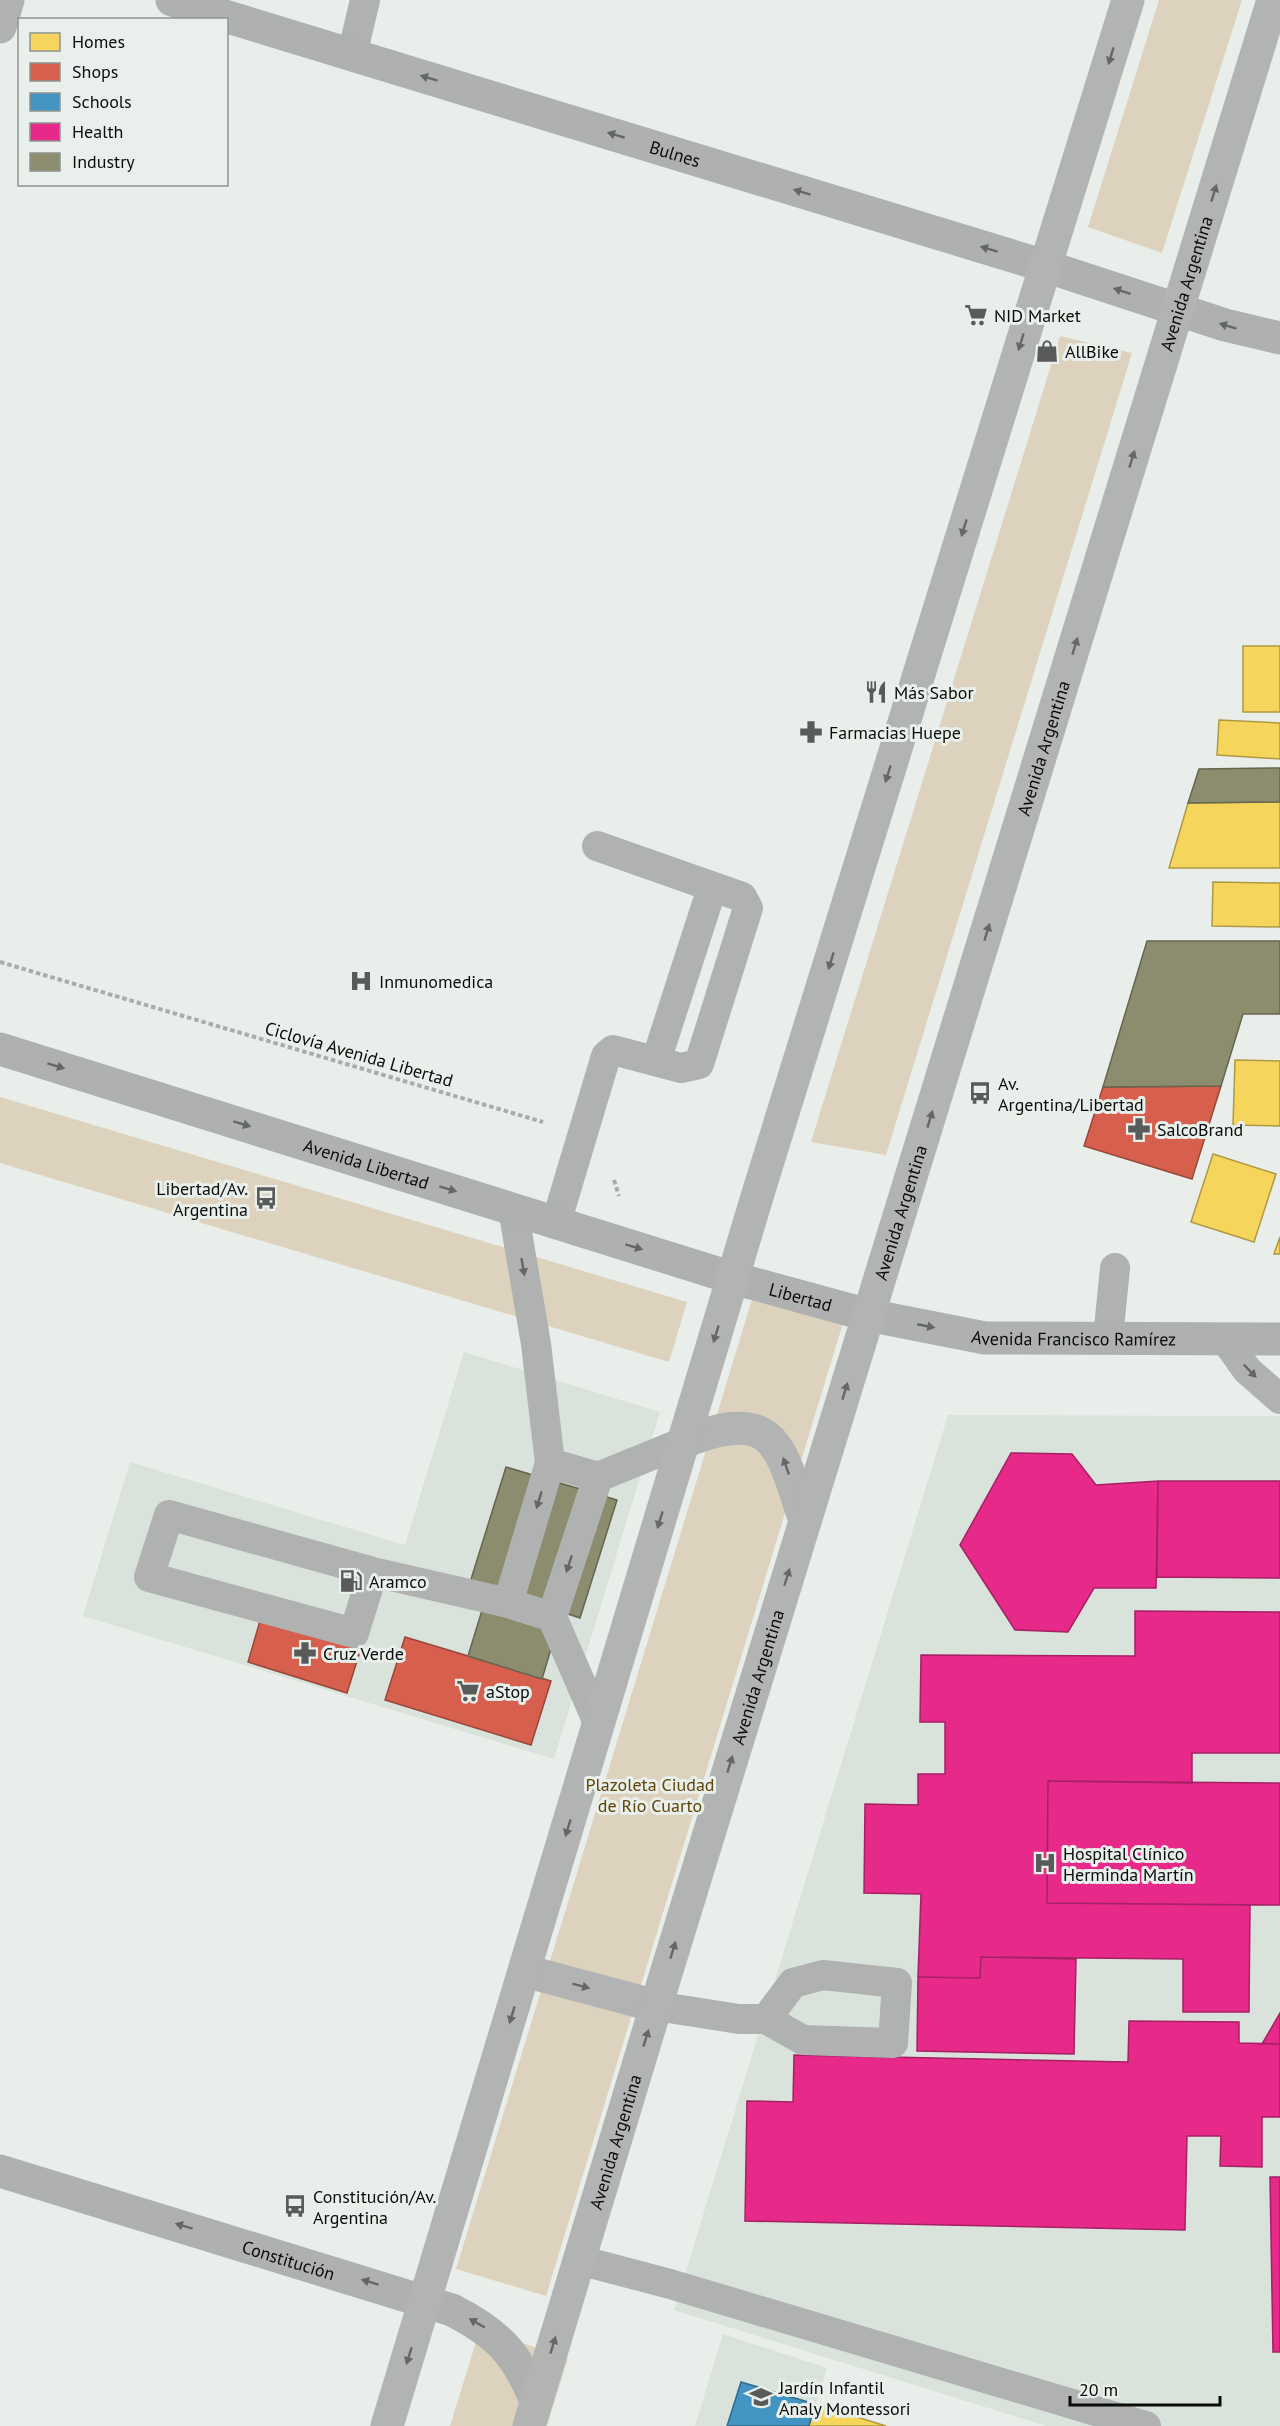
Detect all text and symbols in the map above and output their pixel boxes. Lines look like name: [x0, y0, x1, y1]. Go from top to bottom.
legend: [18, 18, 228, 186]
text: Homes: [72, 30, 125, 53]
one-way arrow: [1105, 47, 1115, 65]
text: Shops: [72, 60, 118, 83]
one-way arrow: [420, 73, 438, 83]
text: Schools: [72, 90, 132, 113]
text: Health: [72, 120, 123, 143]
one-way arrow: [607, 130, 625, 139]
street label: Bulnes: [647, 135, 703, 172]
text: Industry: [72, 150, 135, 173]
one-way arrow: [1209, 184, 1219, 202]
one-way arrow: [793, 187, 811, 196]
street label: Avenida Argentina: [1154, 213, 1217, 354]
one-way arrow: [980, 243, 998, 253]
one-way arrow: [1113, 285, 1131, 295]
supermarket icon: NID Market: [963, 302, 989, 328]
place label: NID Market: [994, 304, 1081, 327]
one-way arrow: [1219, 321, 1237, 330]
one-way arrow: [1016, 333, 1026, 351]
shop icon: AllBike: [1034, 338, 1060, 364]
place label: AllBike: [1065, 340, 1119, 363]
one-way arrow: [1128, 450, 1137, 468]
one-way arrow: [959, 519, 968, 537]
one-way arrow: [1071, 637, 1080, 655]
street label: Avenida Argentina: [1011, 678, 1075, 818]
restaurant icon: Más Sabor: [863, 679, 889, 705]
place label: Más Sabor: [894, 681, 974, 704]
pharmacy icon: Farmacias Huepe: [798, 719, 824, 745]
place label: Farmacias Huepe: [829, 721, 961, 744]
one-way arrow: [883, 766, 892, 784]
one-way arrow: [983, 923, 992, 941]
one-way arrow: [826, 952, 835, 970]
hospital icon: Inmunomedica: [348, 968, 374, 994]
place label: Inmunomedica: [379, 970, 493, 993]
street label: Ciclovía Avenida Libertad: [262, 1016, 456, 1092]
one-way arrow: [47, 1062, 65, 1072]
place label: Av. Argentina/Libertad: [998, 1072, 1144, 1116]
bus stop icon: Av. Argentina/Libertad: [967, 1080, 993, 1106]
one-way arrow: [926, 1110, 935, 1128]
pharmacy icon: SalcoBrand: [1126, 1116, 1152, 1142]
place label: SalcoBrand: [1157, 1118, 1243, 1141]
one-way arrow: [233, 1120, 251, 1130]
street label: Avenida Libertad: [301, 1133, 432, 1194]
street label: Avenida Argentina: [868, 1142, 932, 1283]
place label: Libertad/Av. Argentina: [156, 1177, 248, 1221]
bus stop icon: Libertad/Av. Argentina: [253, 1185, 279, 1211]
one-way arrow: [439, 1185, 457, 1194]
one-way arrow: [625, 1243, 643, 1252]
one-way arrow: [519, 1258, 528, 1277]
street label: Libertad: [766, 1277, 835, 1316]
one-way arrow: [916, 1322, 935, 1331]
street label: Avenida Francisco Ramírez: [970, 1324, 1176, 1350]
one-way arrow: [711, 1325, 721, 1343]
one-way arrow: [1242, 1364, 1256, 1378]
one-way arrow: [841, 1382, 850, 1400]
one-way arrow: [781, 1457, 791, 1475]
one-way arrow: [534, 1491, 543, 1509]
one-way arrow: [655, 1511, 664, 1529]
one-way arrow: [564, 1555, 573, 1573]
fuel station icon: Aramco: [338, 1568, 364, 1594]
one-way arrow: [783, 1568, 793, 1586]
place label: Aramco: [369, 1570, 427, 1593]
street label: Avenida Argentina: [726, 1607, 789, 1747]
pharmacy icon: Cruz Verde: [292, 1640, 318, 1666]
place label: Cruz Verde: [323, 1642, 404, 1665]
supermarket icon: aStop: [455, 1678, 481, 1704]
place label: aStop: [486, 1680, 530, 1703]
one-way arrow: [726, 1754, 735, 1772]
park label: Plazoleta Ciudad de Río Cuarto: [586, 1773, 715, 1817]
one-way arrow: [563, 1819, 572, 1837]
place label: Hospital Clínico Herminda Martín: [1063, 1842, 1194, 1886]
hospital icon: Hospital Clínico Herminda Martín: [1032, 1850, 1058, 1876]
one-way arrow: [669, 1941, 678, 1959]
one-way arrow: [572, 1982, 590, 1992]
one-way arrow: [507, 2006, 516, 2024]
one-way arrow: [642, 2029, 651, 2047]
street label: Avenida Argentina: [584, 2071, 646, 2212]
place label: Constitución/Av. Argentina: [313, 2185, 436, 2229]
bus stop icon: Constitución/Av. Argentina: [282, 2193, 308, 2219]
one-way arrow: [174, 2221, 192, 2230]
street label: Constitución: [239, 2235, 338, 2285]
one-way arrow: [361, 2277, 379, 2287]
one-way arrow: [468, 2318, 485, 2328]
one-way arrow: [549, 2336, 558, 2354]
one-way arrow: [404, 2347, 413, 2365]
scale bar: [1070, 2369, 1220, 2407]
place label: Jardín Infantil Analy Montessori: [778, 2376, 911, 2420]
text: 20 m: [1079, 2378, 1118, 2401]
school or university icon: Jardín Infantil Analy Montessori: [748, 2384, 774, 2410]

